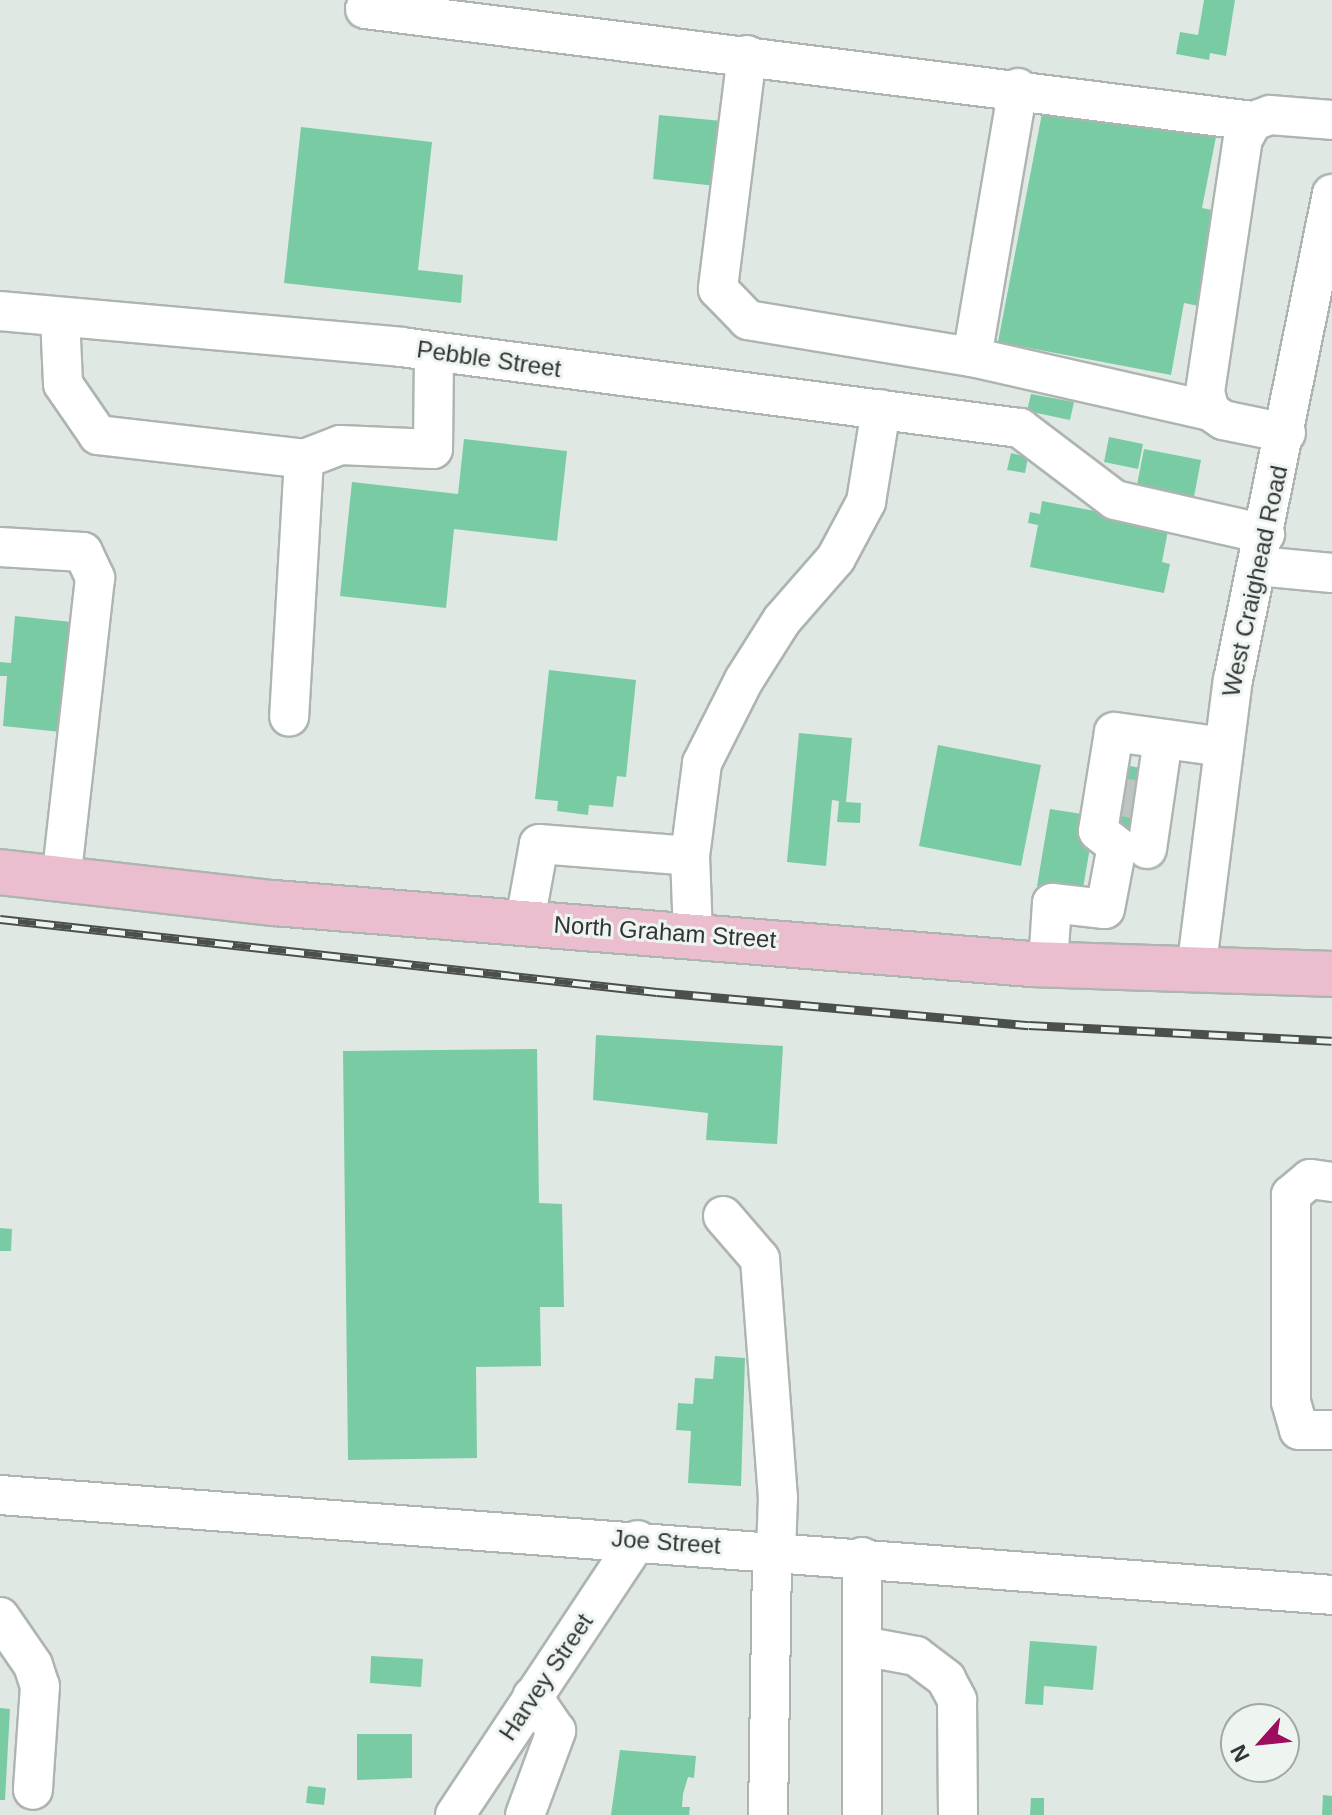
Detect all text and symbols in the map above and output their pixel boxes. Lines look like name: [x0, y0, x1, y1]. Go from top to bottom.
street label: Pebble Street: [415, 335, 563, 383]
street label: West Craighead Road: [1216, 463, 1294, 699]
street label: North Graham Street: [553, 910, 777, 954]
street label: Joe Street: [610, 1524, 722, 1560]
street label: Harvey Street: [493, 1608, 599, 1746]
north arrow: [1220, 1703, 1300, 1783]
text: N: [1225, 1740, 1255, 1766]

